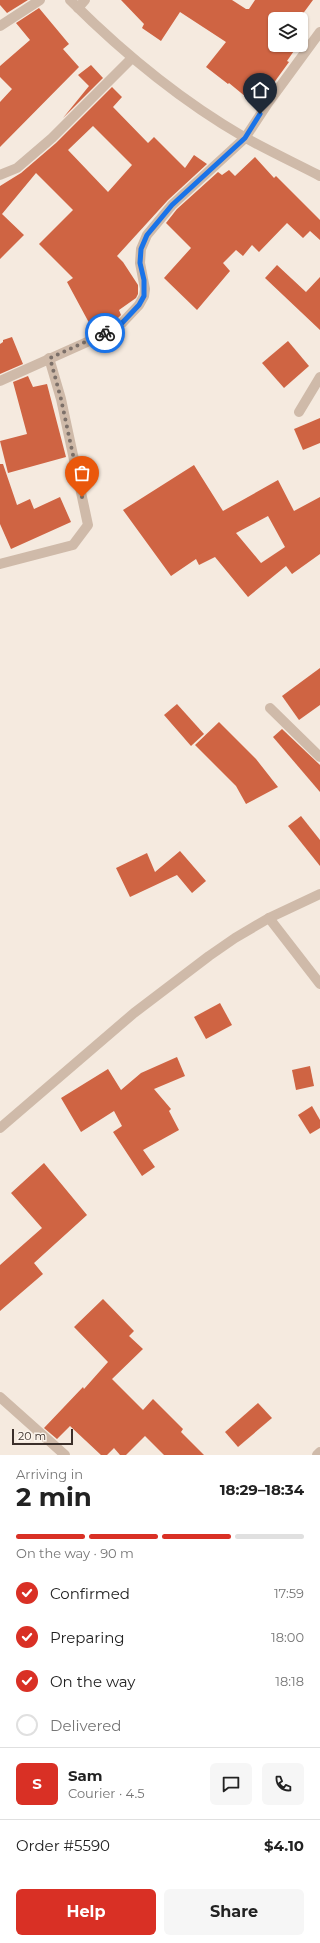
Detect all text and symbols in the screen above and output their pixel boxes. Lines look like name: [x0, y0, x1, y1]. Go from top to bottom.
map controls: [268, 12, 308, 52]
button: layers: [268, 12, 308, 52]
pin: [243, 73, 277, 114]
icon: home: [249, 79, 271, 101]
courier: [85, 313, 125, 353]
icon: bike: [94, 322, 116, 344]
pin: [65, 456, 99, 497]
icon: bag: [71, 462, 93, 484]
scale bar: [12, 1427, 73, 1446]
text: 20 m: [18, 1429, 46, 1443]
text: Arriving in: [16, 1466, 83, 1482]
text: 18:29–18:34: [220, 1480, 304, 1499]
text: 2 min: [16, 1481, 92, 1513]
text: On the way · 90 m: [16, 1545, 134, 1561]
icon: check: [16, 1582, 38, 1604]
text: Confirmed: [50, 1584, 130, 1603]
text: 17:59: [274, 1585, 304, 1601]
icon: check: [16, 1626, 38, 1648]
text: Preparing: [50, 1628, 125, 1647]
text: 18:00: [271, 1629, 304, 1645]
icon: check: [16, 1670, 38, 1692]
text: On the way: [50, 1672, 135, 1691]
text: 18:18: [275, 1673, 304, 1689]
text: Delivered: [50, 1716, 122, 1735]
button: chat: [210, 1763, 252, 1805]
button: phone: [262, 1763, 304, 1805]
text: Sam: [68, 1766, 103, 1785]
text: S: [32, 1774, 42, 1793]
text: Courier · 4.5: [68, 1785, 145, 1801]
text: Order #5590: [16, 1836, 110, 1855]
text: $4.10: [264, 1836, 304, 1855]
button: Help: [16, 1889, 156, 1935]
button: Share: [164, 1889, 304, 1935]

